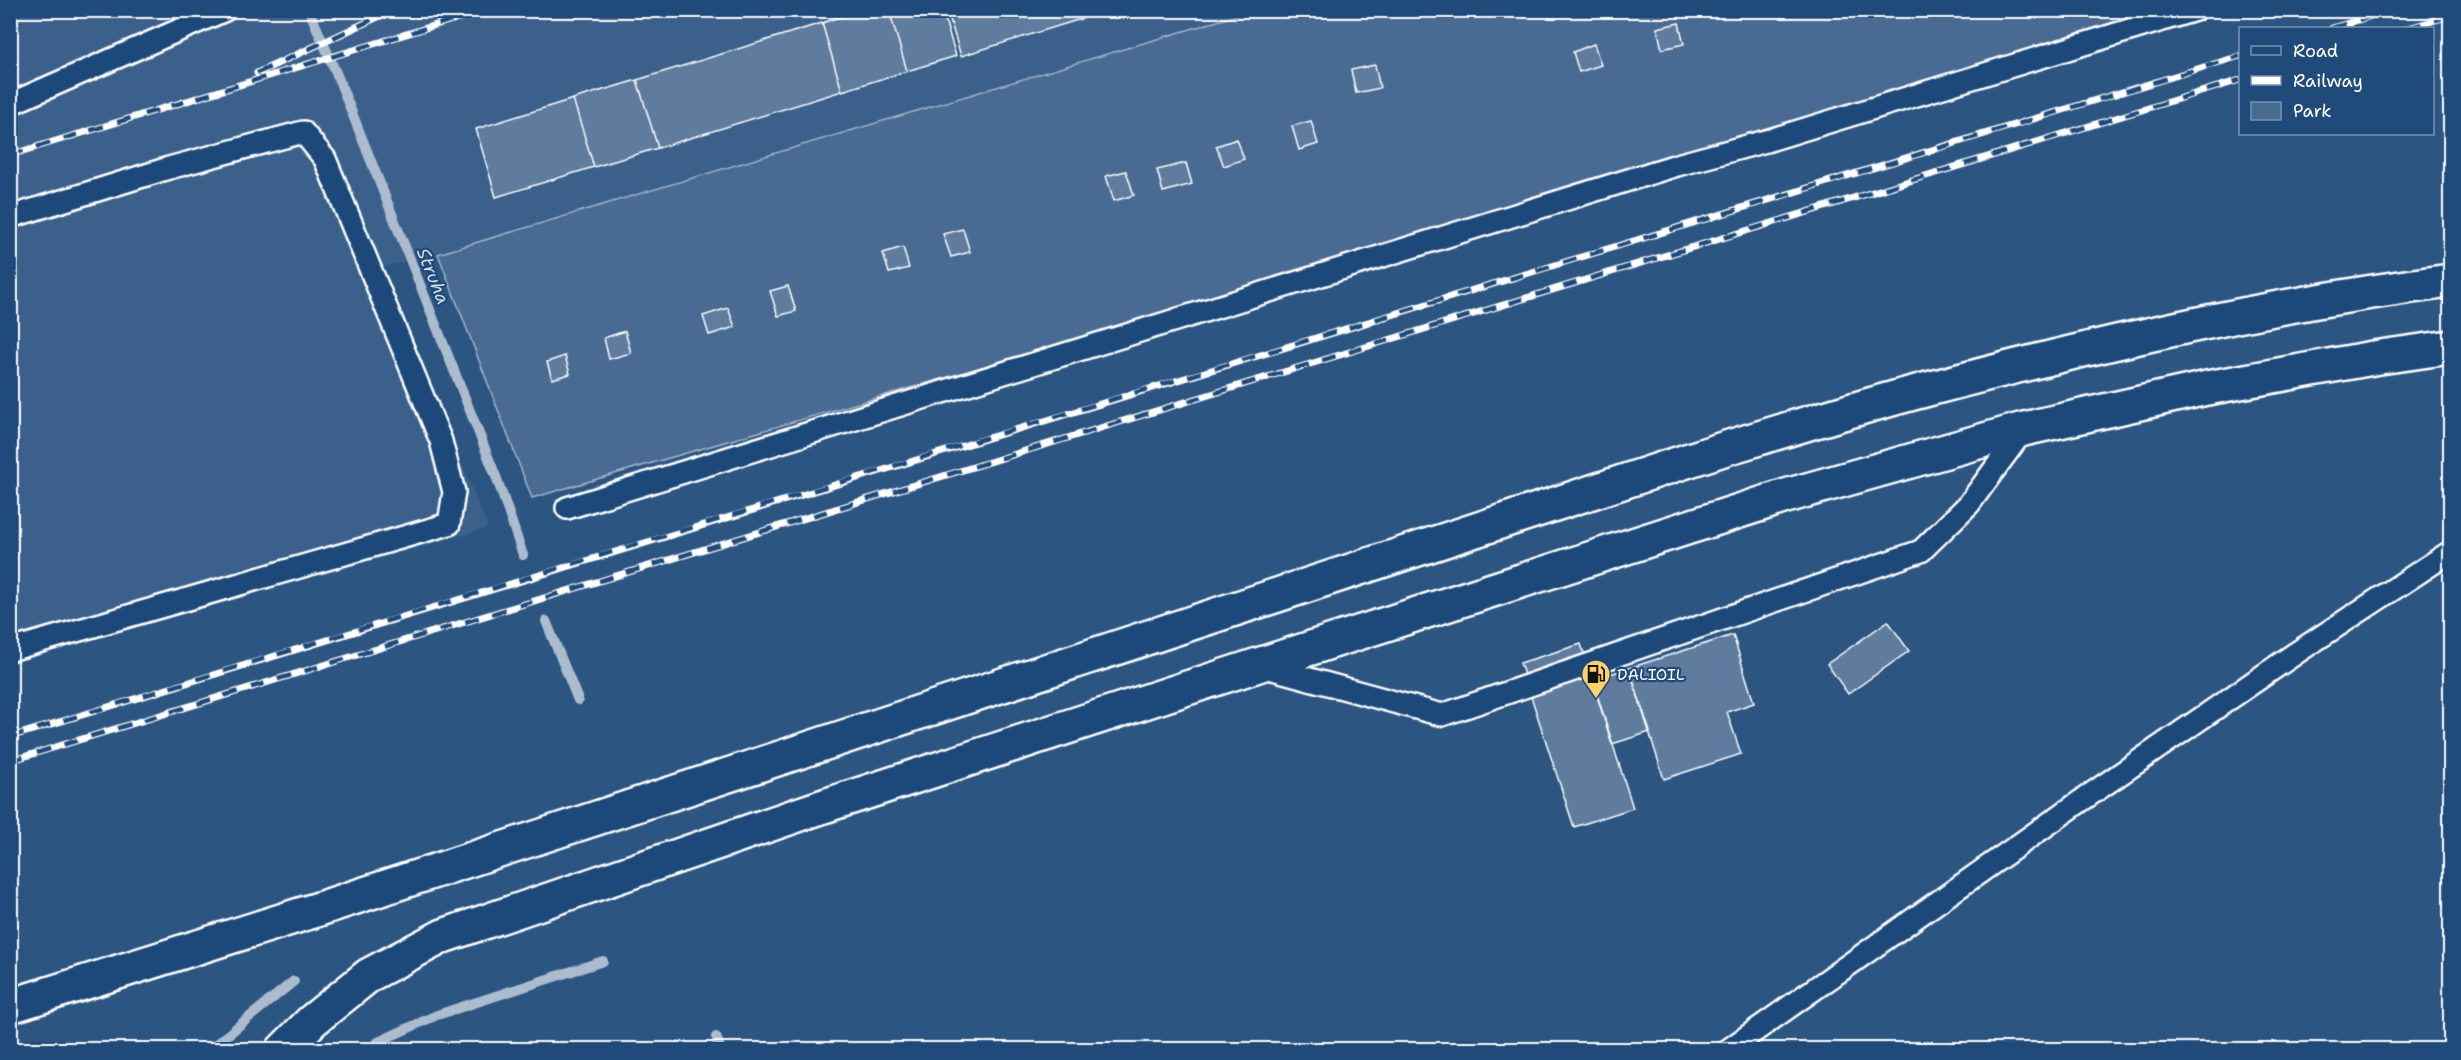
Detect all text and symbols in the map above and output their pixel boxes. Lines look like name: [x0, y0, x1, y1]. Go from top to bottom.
legend: [2239, 27, 2434, 135]
text: Road: [2293, 39, 2338, 63]
text: Railway: [2293, 69, 2363, 93]
text: Park: [2293, 99, 2332, 123]
water label: Struha: [411, 244, 455, 308]
fuel station icon: DALIOIL: [1580, 658, 1612, 700]
place label: DALIOIL: [1617, 664, 1685, 685]

